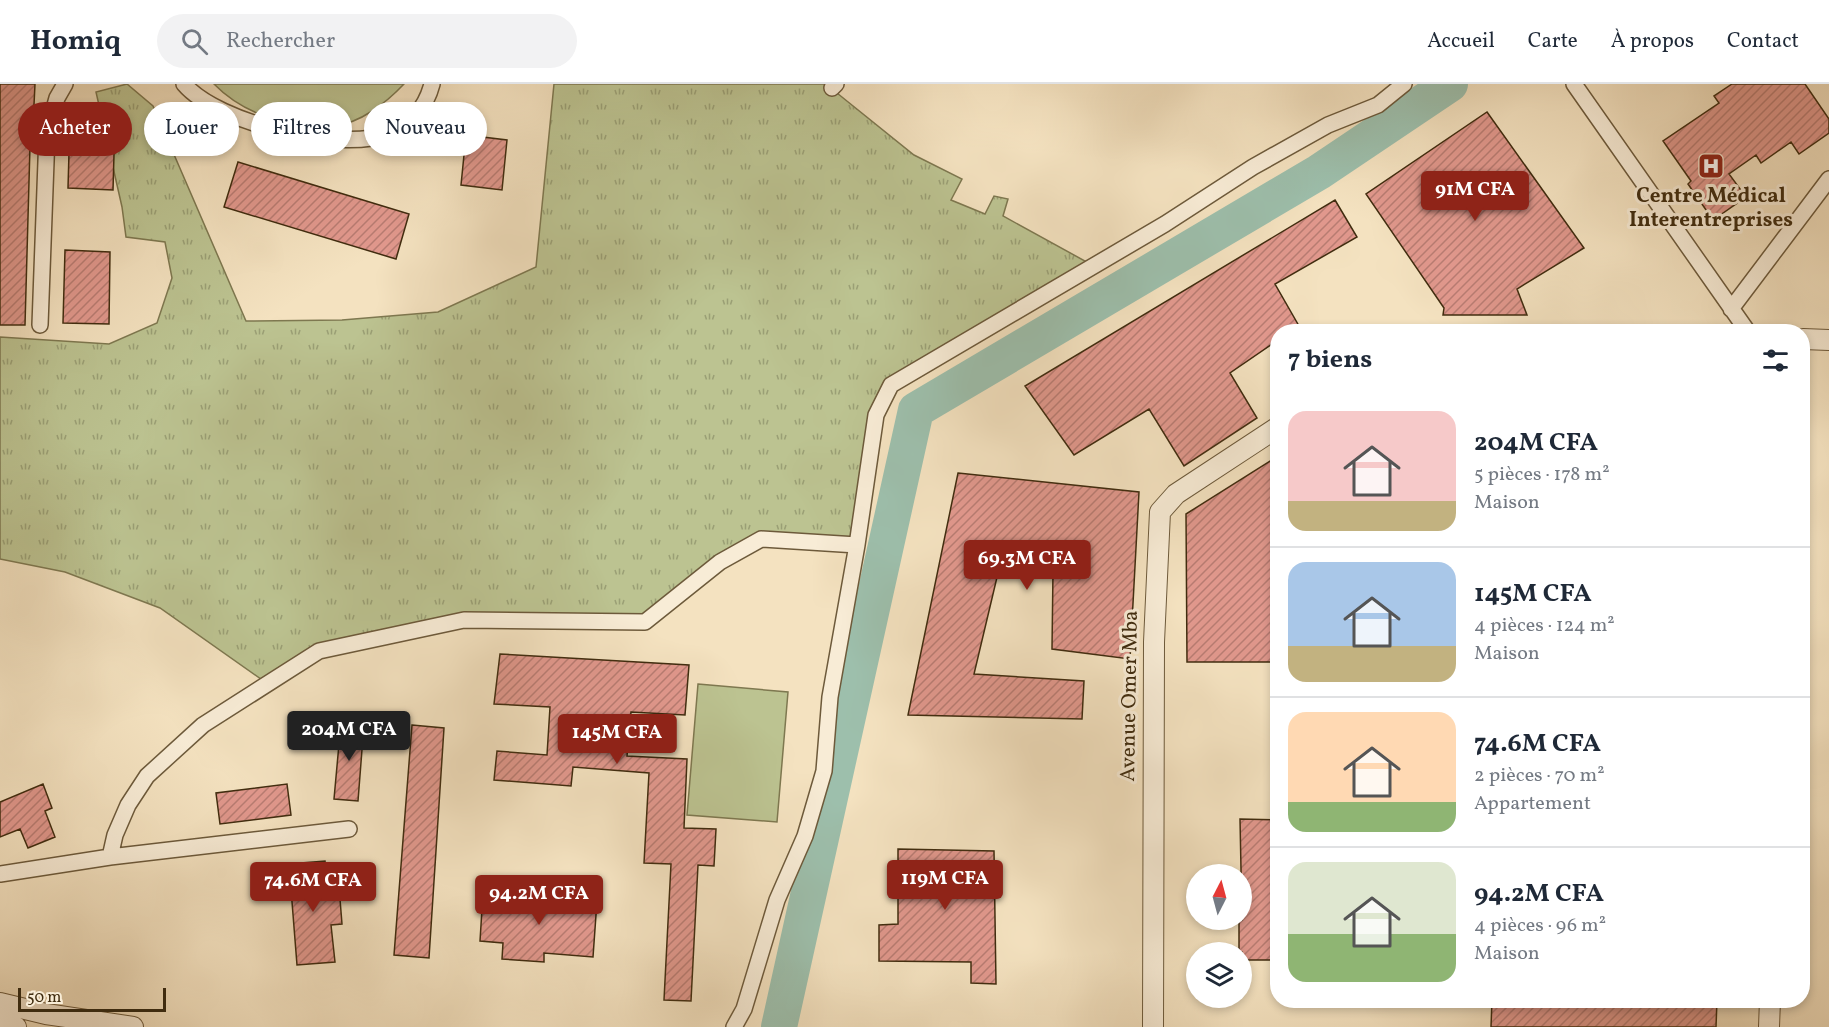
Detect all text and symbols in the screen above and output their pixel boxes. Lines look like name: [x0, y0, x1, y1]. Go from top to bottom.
search box: [157, 14, 577, 68]
text: Homiq: [30, 22, 121, 61]
icon: search: [178, 25, 211, 58]
text: Rechercher: [226, 26, 335, 57]
text: Accueil: [1427, 27, 1495, 56]
text: Carte: [1528, 27, 1578, 56]
text: À propos: [1611, 27, 1694, 56]
text: Contact: [1727, 27, 1799, 56]
chip: Acheter: [18, 102, 132, 156]
chip: Louer: [144, 102, 239, 156]
chip: Filtres: [251, 102, 352, 156]
chip: Nouveau: [364, 102, 487, 156]
hospital icon: Centre Médical Interentreprises: [1696, 151, 1726, 181]
pin: 91M CFA: [1420, 171, 1530, 222]
text: 91M CFA: [1435, 176, 1515, 204]
place label: Centre Médical Interentreprises: [1629, 182, 1793, 235]
text: 7 biens: [1288, 342, 1372, 378]
icon: filters: [1759, 344, 1792, 377]
text: 204M CFA: [1474, 425, 1598, 461]
icon: home: [1336, 435, 1408, 507]
text: 5 pièces · 178 m²: [1474, 461, 1610, 489]
text: Maison: [1474, 489, 1540, 517]
pin: 69.3M CFA: [958, 540, 1096, 591]
text: 69.3M CFA: [978, 545, 1076, 573]
text: 145M CFA: [1474, 576, 1592, 612]
icon: home: [1336, 586, 1408, 658]
street label: Avenue Omer Mba: [1114, 610, 1146, 782]
text: 4 pièces · 124 m²: [1474, 612, 1615, 640]
text: Maison: [1474, 640, 1540, 668]
pin: 204M CFA: [287, 711, 411, 762]
pin: 145M CFA: [555, 714, 679, 765]
text: 204M CFA: [301, 716, 397, 744]
text: 145M CFA: [572, 719, 662, 747]
text: 74.6M CFA: [1474, 726, 1601, 762]
icon: home: [1336, 736, 1408, 808]
text: 2 pièces · 70 m²: [1474, 762, 1605, 790]
text: Appartement: [1474, 790, 1591, 818]
pin: 119M CFA: [883, 860, 1007, 911]
pin: 74.6M CFA: [244, 862, 382, 913]
north arrow: [1186, 864, 1252, 930]
map controls: [1186, 864, 1252, 1008]
text: 119M CFA: [901, 865, 989, 893]
text: 74.6M CFA: [264, 867, 362, 895]
pin: 94.2M CFA: [470, 875, 608, 926]
text: 94.2M CFA: [1474, 876, 1604, 912]
text: 94.2M CFA: [489, 880, 589, 908]
icon: home: [1336, 886, 1408, 958]
text: 4 pièces · 96 m²: [1474, 912, 1606, 940]
text: Maison: [1474, 940, 1540, 968]
button: layers: [1186, 942, 1252, 1008]
scale bar: [18, 985, 166, 1012]
text: 50 m: [27, 987, 61, 1009]

